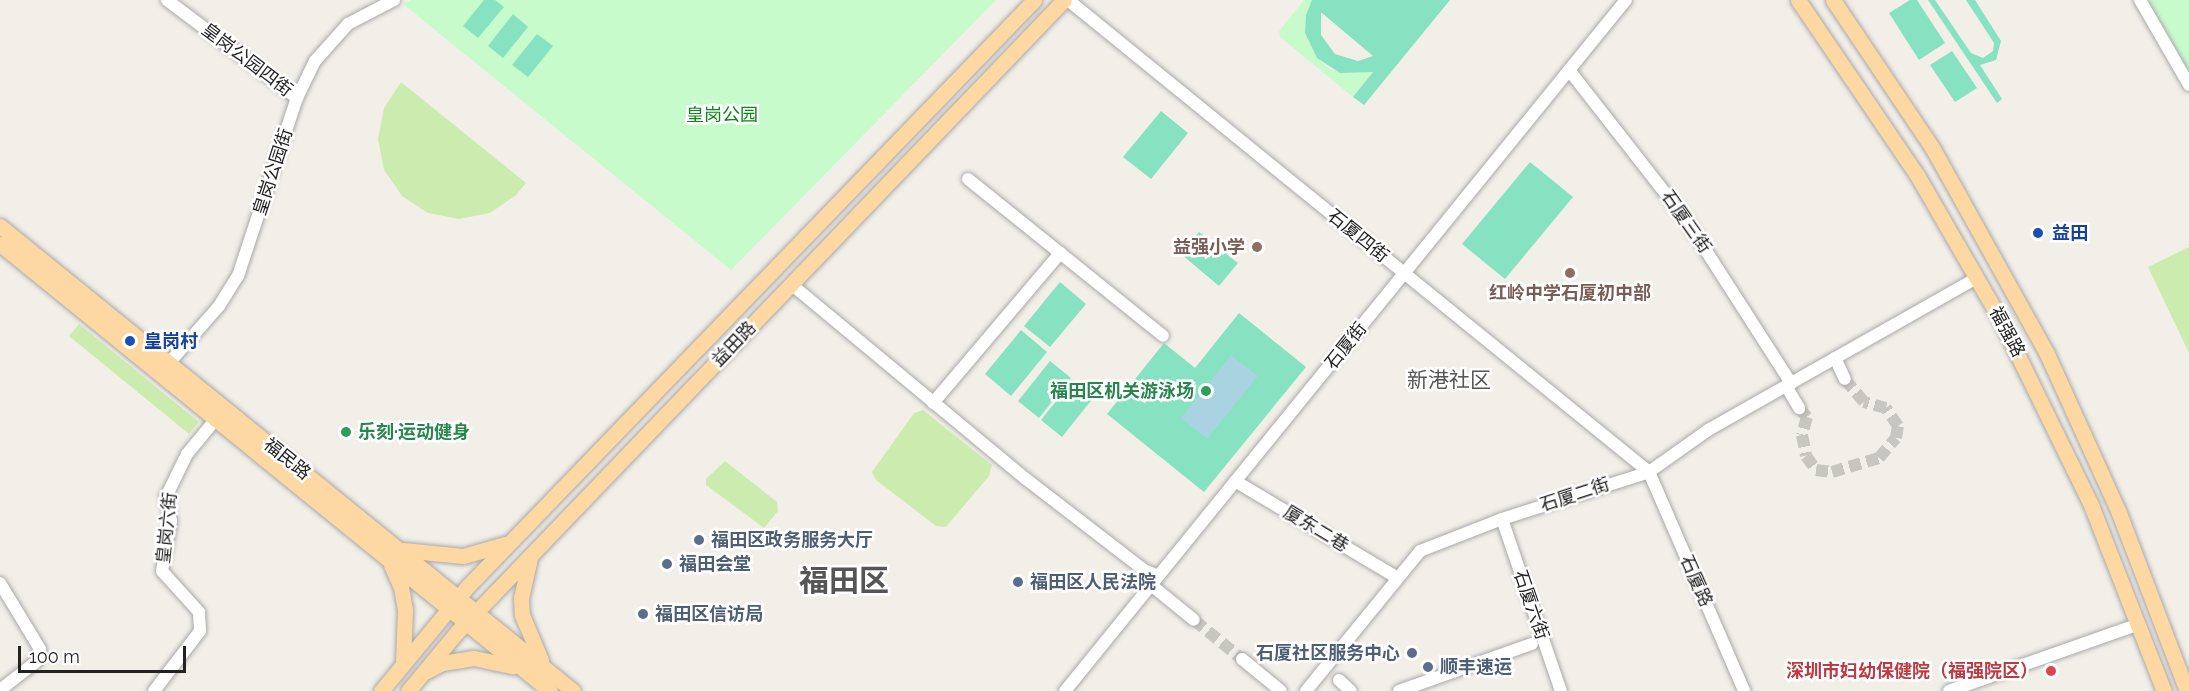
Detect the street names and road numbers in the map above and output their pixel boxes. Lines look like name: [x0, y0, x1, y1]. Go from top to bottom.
street label: 皇岗公园四街: [197, 19, 297, 101]
street label: 皇岗公园街: [249, 126, 297, 218]
street label: 石厦三街: [1657, 186, 1715, 258]
street label: 石厦四街: [1323, 205, 1393, 267]
street label: 福强路: [1985, 303, 2029, 361]
street label: 益田路: [707, 317, 761, 371]
street label: 石厦街: [1321, 318, 1371, 374]
street label: 福民路: [259, 434, 315, 484]
street label: 石厦二街: [1537, 474, 1613, 516]
street label: 皇岗六街: [152, 491, 182, 565]
street label: 厦东二巷: [1280, 501, 1352, 557]
street label: 石厦路: [1675, 552, 1717, 610]
street label: 石厦六街: [1509, 567, 1553, 643]

